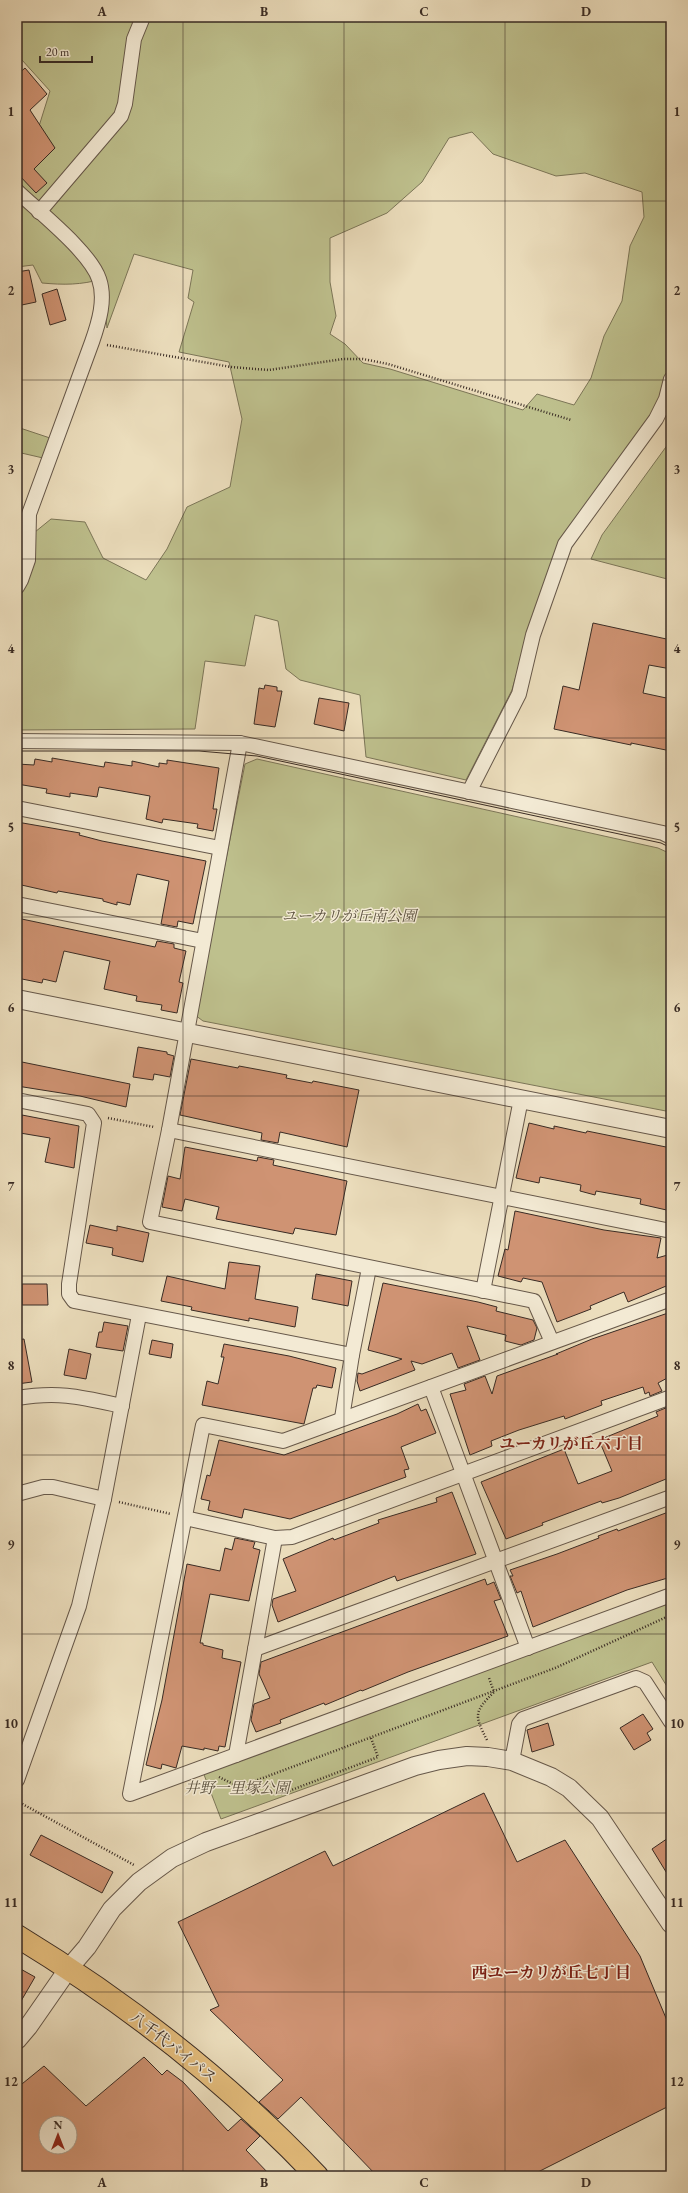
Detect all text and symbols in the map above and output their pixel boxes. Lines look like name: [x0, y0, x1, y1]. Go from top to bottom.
text: A: [96, 3, 107, 20]
text: B: [260, 3, 268, 20]
text: C: [419, 3, 429, 20]
text: D: [581, 3, 591, 20]
scale bar: [40, 38, 92, 64]
text: 20 m: [46, 44, 70, 60]
text: 1: [8, 103, 15, 120]
text: 1: [674, 103, 681, 120]
text: 2: [8, 282, 15, 299]
text: 2: [674, 282, 681, 299]
text: 3: [8, 461, 15, 478]
text: 3: [674, 461, 681, 478]
text: 4: [8, 640, 15, 657]
text: 4: [674, 640, 681, 657]
text: 5: [8, 819, 14, 836]
text: 5: [674, 819, 680, 836]
park label: ユーカリが丘南公園: [282, 906, 419, 925]
text: 6: [8, 999, 15, 1016]
text: 6: [674, 999, 681, 1016]
text: 7: [8, 1178, 15, 1195]
text: 7: [674, 1178, 681, 1195]
text: 8: [8, 1357, 15, 1374]
text: 8: [674, 1357, 681, 1374]
district label: ユーカリが丘六丁目: [499, 1433, 643, 1454]
text: 9: [8, 1536, 15, 1553]
text: 9: [674, 1536, 681, 1553]
text: 10: [4, 1715, 18, 1732]
text: 10: [670, 1715, 684, 1732]
park label: 井野一里塚公園: [184, 1778, 292, 1797]
text: 11: [4, 1894, 18, 1911]
text: 11: [670, 1894, 684, 1911]
district label: 西ユーカリが丘七丁目: [471, 1962, 631, 1983]
street label: 八千代バイパス: [127, 2007, 221, 2087]
text: 12: [4, 2073, 18, 2090]
text: 12: [670, 2073, 684, 2090]
north arrow: [38, 2115, 78, 2155]
text: N: [54, 2118, 63, 2132]
text: A: [96, 2174, 107, 2191]
text: B: [260, 2174, 268, 2191]
text: C: [419, 2174, 429, 2191]
text: D: [581, 2174, 591, 2191]

